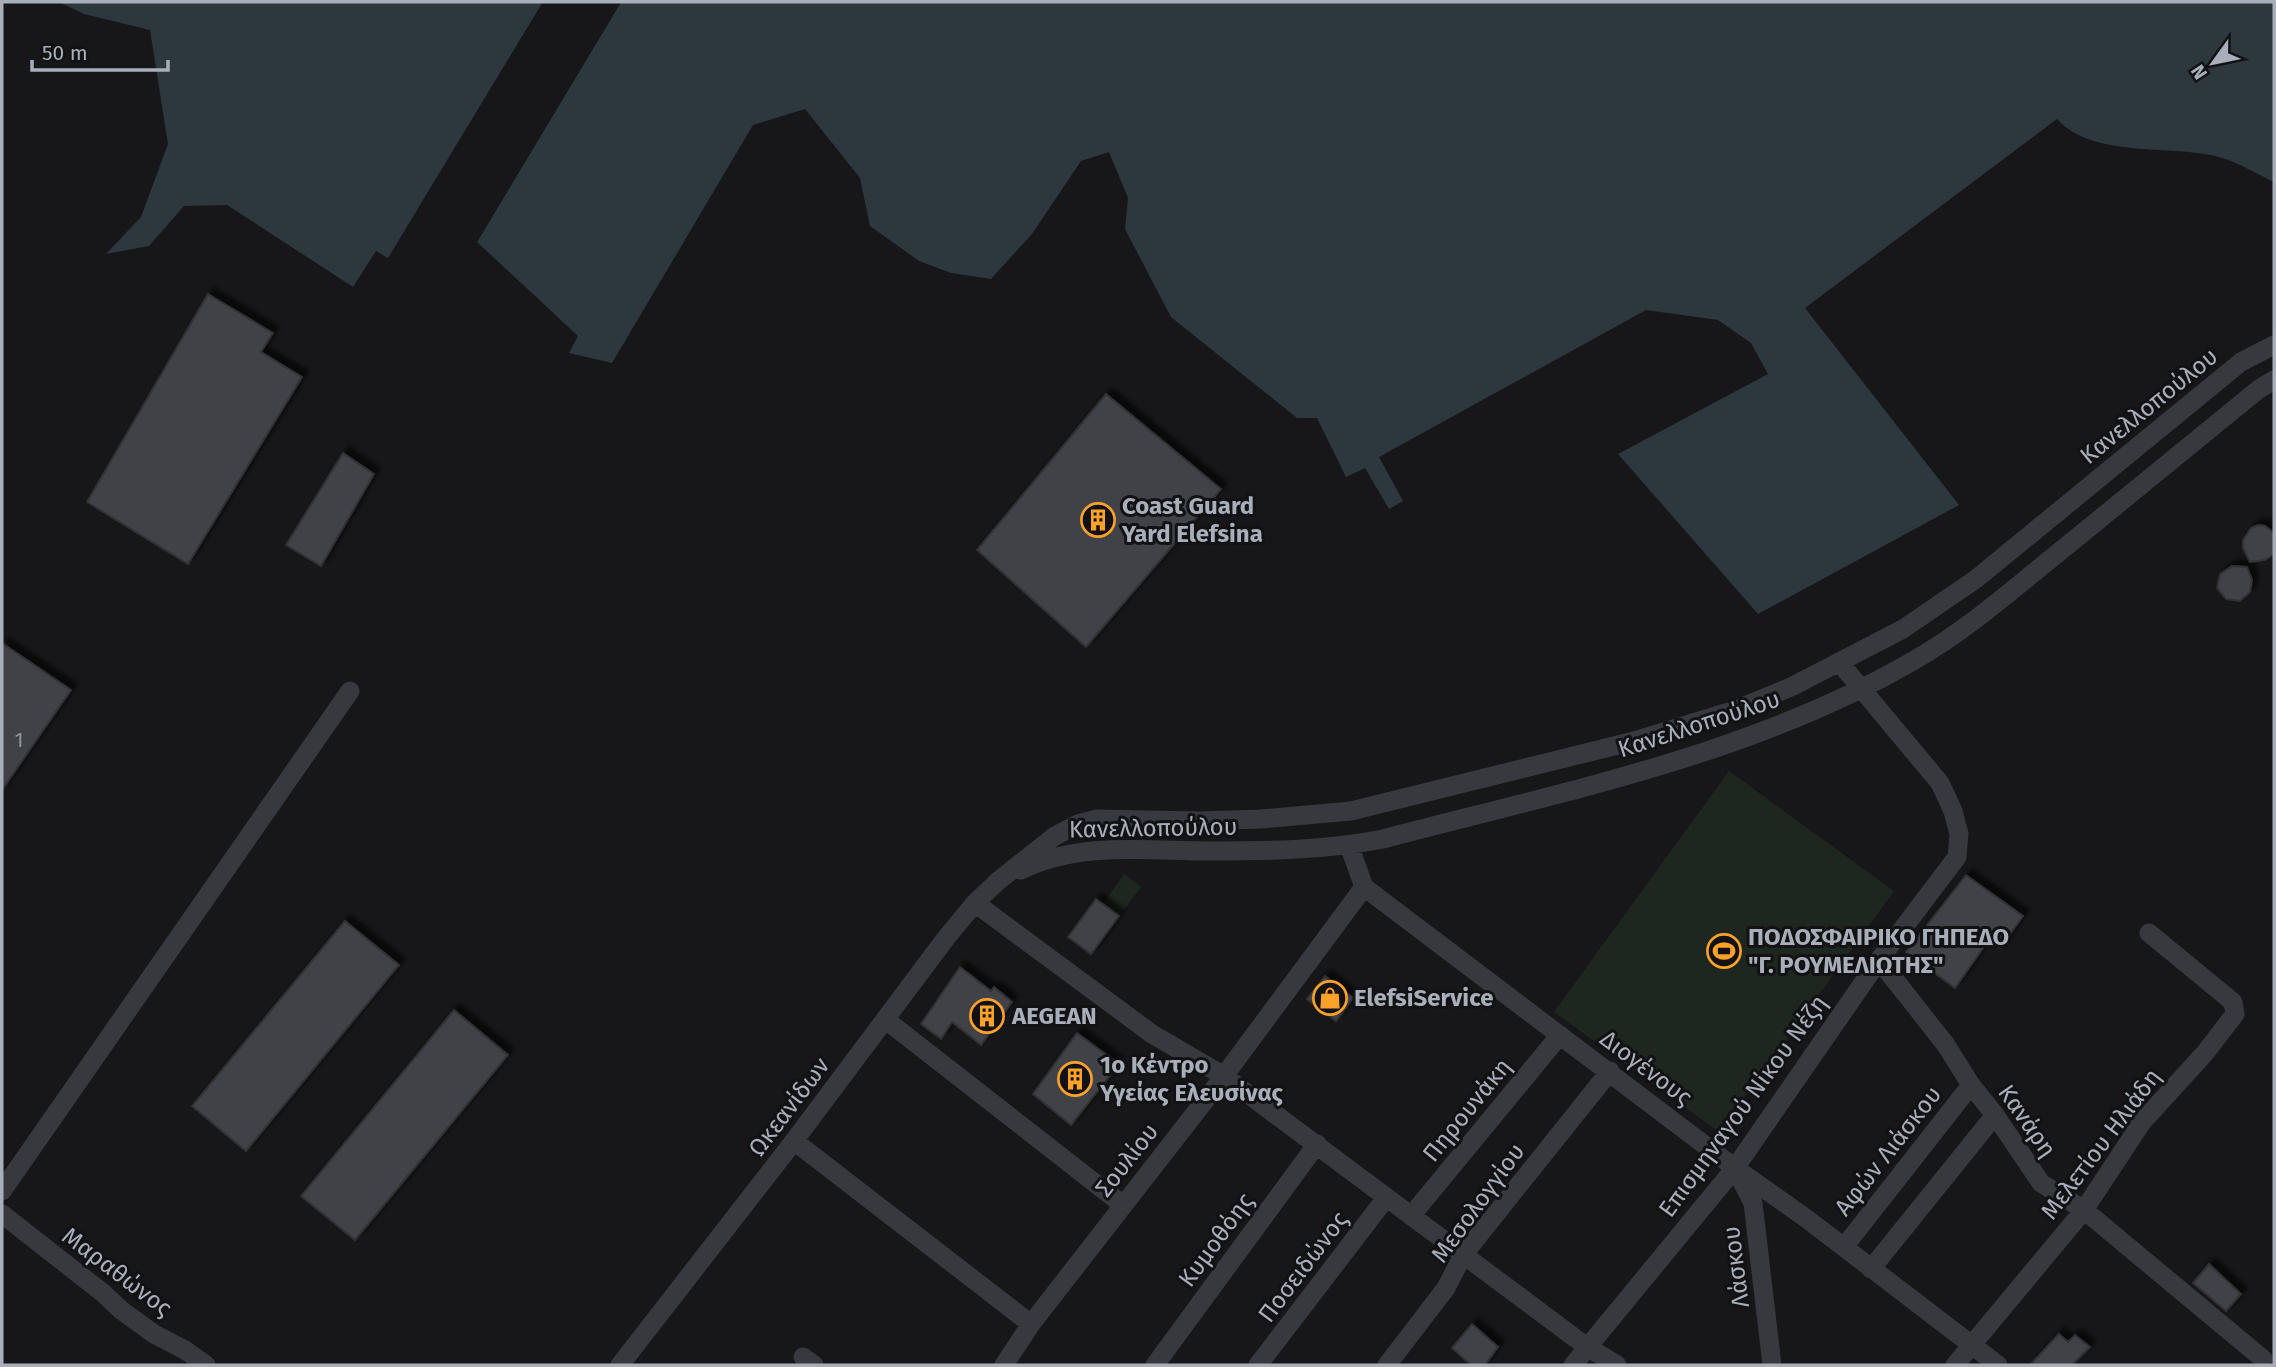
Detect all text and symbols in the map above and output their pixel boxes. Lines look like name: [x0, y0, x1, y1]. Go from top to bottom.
scale bar: [32, 28, 168, 72]
north arrow: [2178, 28, 2248, 98]
text: 50 m: [42, 40, 88, 66]
text: N: [2186, 60, 2212, 84]
street label: Κανελλοπούλου: [2075, 342, 2223, 470]
place label: Coast Guard Yard Elefsina: [1121, 492, 1263, 548]
building icon: Coast Guard Yard Elefsina: [1079, 501, 1117, 539]
street label: Κανελλοπούλου: [1615, 685, 1783, 763]
house number: 1: [14, 727, 24, 753]
street label: Κανελλοπούλου: [1069, 813, 1237, 843]
place label: ΠΟΔΟΣΦΑΙΡΙΚΟ ΓΗΠΕΔΟ "Γ. ΡΟΥΜΕΛΙΩΤΗΣ": [1748, 923, 2009, 979]
sports icon: ΠΟΔΟΣΦΑΙΡΙΚΟ ΓΗΠΕΔΟ "Γ. ΡΟΥΜΕΛΙΩΤΗΣ": [1705, 932, 1743, 970]
shop icon: ElefsiService: [1311, 979, 1349, 1017]
place label: ElefsiService: [1354, 984, 1493, 1012]
street label: Επισμηναγού Νίκου Νέζη: [1653, 990, 1833, 1222]
building icon: AEGEAN: [968, 997, 1006, 1035]
place label: AEGEAN: [1011, 1002, 1097, 1030]
street label: Διογένους: [1595, 1024, 1697, 1112]
place label: 1ο Κέντρο Υγείας Ελευσίνας: [1099, 1051, 1284, 1107]
street label: Ωκεανίδων: [743, 1052, 835, 1162]
street label: Πηρουνάκη: [1417, 1053, 1517, 1167]
building icon: 1ο Κέντρο Υγείας Ελευσίνας: [1056, 1060, 1094, 1098]
street label: Μελετίου Ηλιάδη: [2035, 1063, 2167, 1225]
street label: Κανάρη: [1992, 1079, 2062, 1163]
street label: Αφών Λιάσκου: [1829, 1081, 1947, 1221]
street label: Σουλίου: [1090, 1118, 1164, 1202]
street label: Μεσολογγίου: [1425, 1138, 1531, 1268]
street label: Κυμοθόης: [1173, 1188, 1259, 1292]
street label: Ποσειδώνος: [1252, 1206, 1354, 1328]
street label: Μαραθώνος: [57, 1222, 177, 1322]
street label: Λάσκου: [1717, 1225, 1755, 1309]

